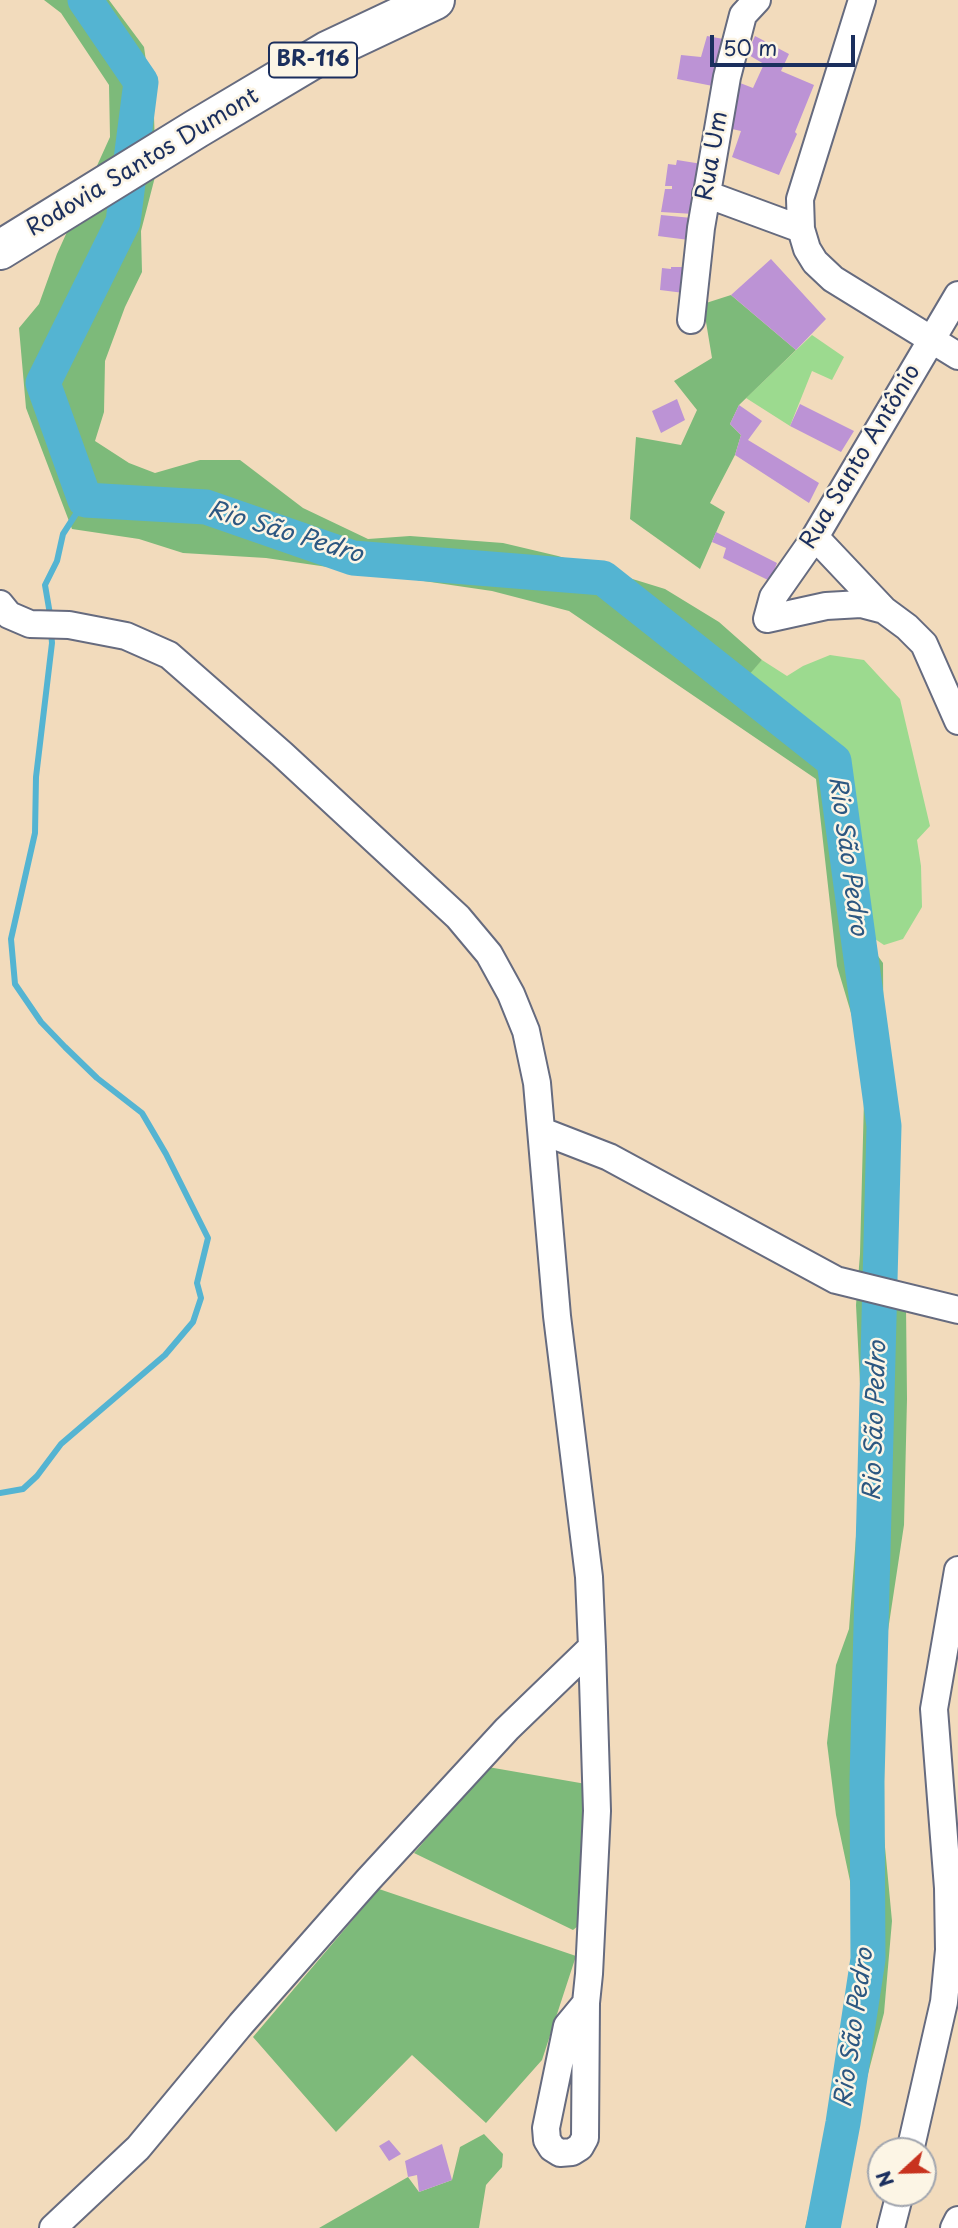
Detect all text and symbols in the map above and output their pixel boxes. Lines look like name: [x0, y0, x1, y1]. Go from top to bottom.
scale bar: [713, 21, 858, 65]
text: 50 m: [723, 31, 777, 63]
road number: BR-116: [269, 42, 357, 78]
street label: Rodovia Santos Dumont: [22, 83, 264, 243]
street label: Rua Um: [692, 109, 734, 203]
street label: Rua Santo Antônio: [795, 360, 927, 554]
water label: Rio São Pedro: [204, 496, 366, 570]
water label: Rio São Pedro: [822, 775, 872, 937]
water label: Rio São Pedro: [859, 1340, 893, 1502]
water label: Rio São Pedro: [830, 1947, 880, 2109]
north arrow: [867, 2137, 937, 2207]
text: N: [869, 2167, 900, 2191]

